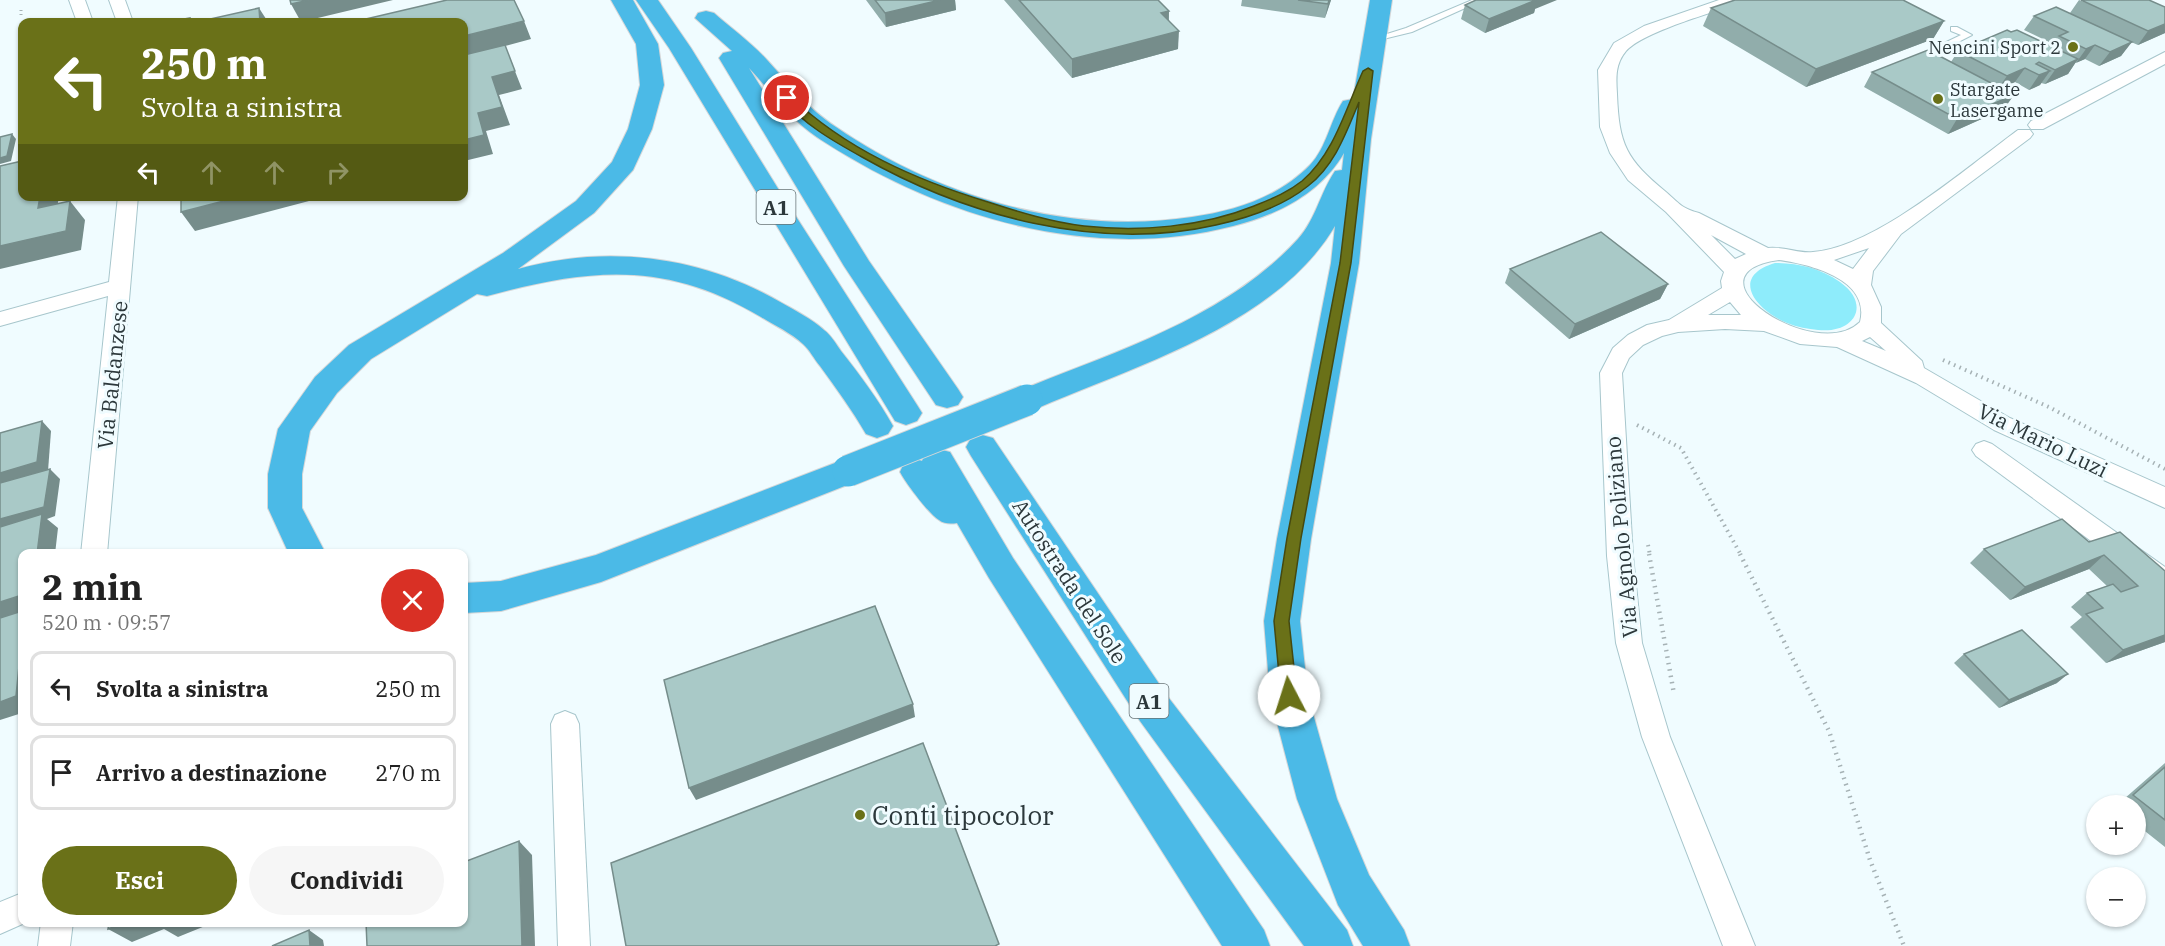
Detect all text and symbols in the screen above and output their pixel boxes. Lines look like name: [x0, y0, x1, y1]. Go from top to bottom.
text: 250 m: [141, 36, 267, 91]
place label: Nencini Sport 2: [1928, 36, 2061, 59]
marker: Nencini Sport 2: [2066, 40, 2080, 54]
icon: left: [42, 42, 120, 120]
pin: [761, 72, 812, 123]
place label: Stargate Lasergame: [1950, 78, 2043, 122]
icon: arrive: [770, 81, 803, 114]
text: Svolta a sinistra: [141, 89, 343, 124]
marker: Stargate Lasergame: [1931, 92, 1945, 106]
icon: left: [132, 156, 165, 189]
icon: ahead: [195, 156, 228, 189]
icon: ahead: [258, 156, 291, 189]
icon: right: [321, 156, 354, 189]
road number: A1: [756, 190, 796, 224]
street label: Via Baldanzese: [90, 299, 134, 451]
street label: Via Mario Luzi: [1973, 396, 2113, 484]
street label: Via Agnolo Poliziano: [1598, 435, 1644, 639]
street label: Autostrada del Sole: [1006, 493, 1134, 669]
text: 2 min: [42, 563, 143, 610]
button: close: [381, 569, 444, 632]
text: 520 m · 09:57: [42, 609, 171, 636]
position arrow: [1257, 664, 1321, 728]
icon: left: [45, 672, 78, 705]
text: Svolta a sinistra: [96, 674, 269, 703]
text: 250 m: [375, 674, 441, 703]
road number: A1: [1130, 684, 1168, 718]
icon: arrive: [45, 756, 78, 789]
text: Arrivo a destinazione: [96, 758, 327, 787]
text: 270 m: [375, 758, 441, 787]
map controls: [2086, 795, 2146, 927]
button: +: [2086, 795, 2146, 855]
place label: Conti tipocolor: [872, 798, 1054, 832]
marker: Conti tipocolor: [853, 808, 867, 822]
button: Esci: [42, 846, 237, 915]
button: Condividi: [249, 846, 444, 915]
button: −: [2086, 867, 2146, 927]

